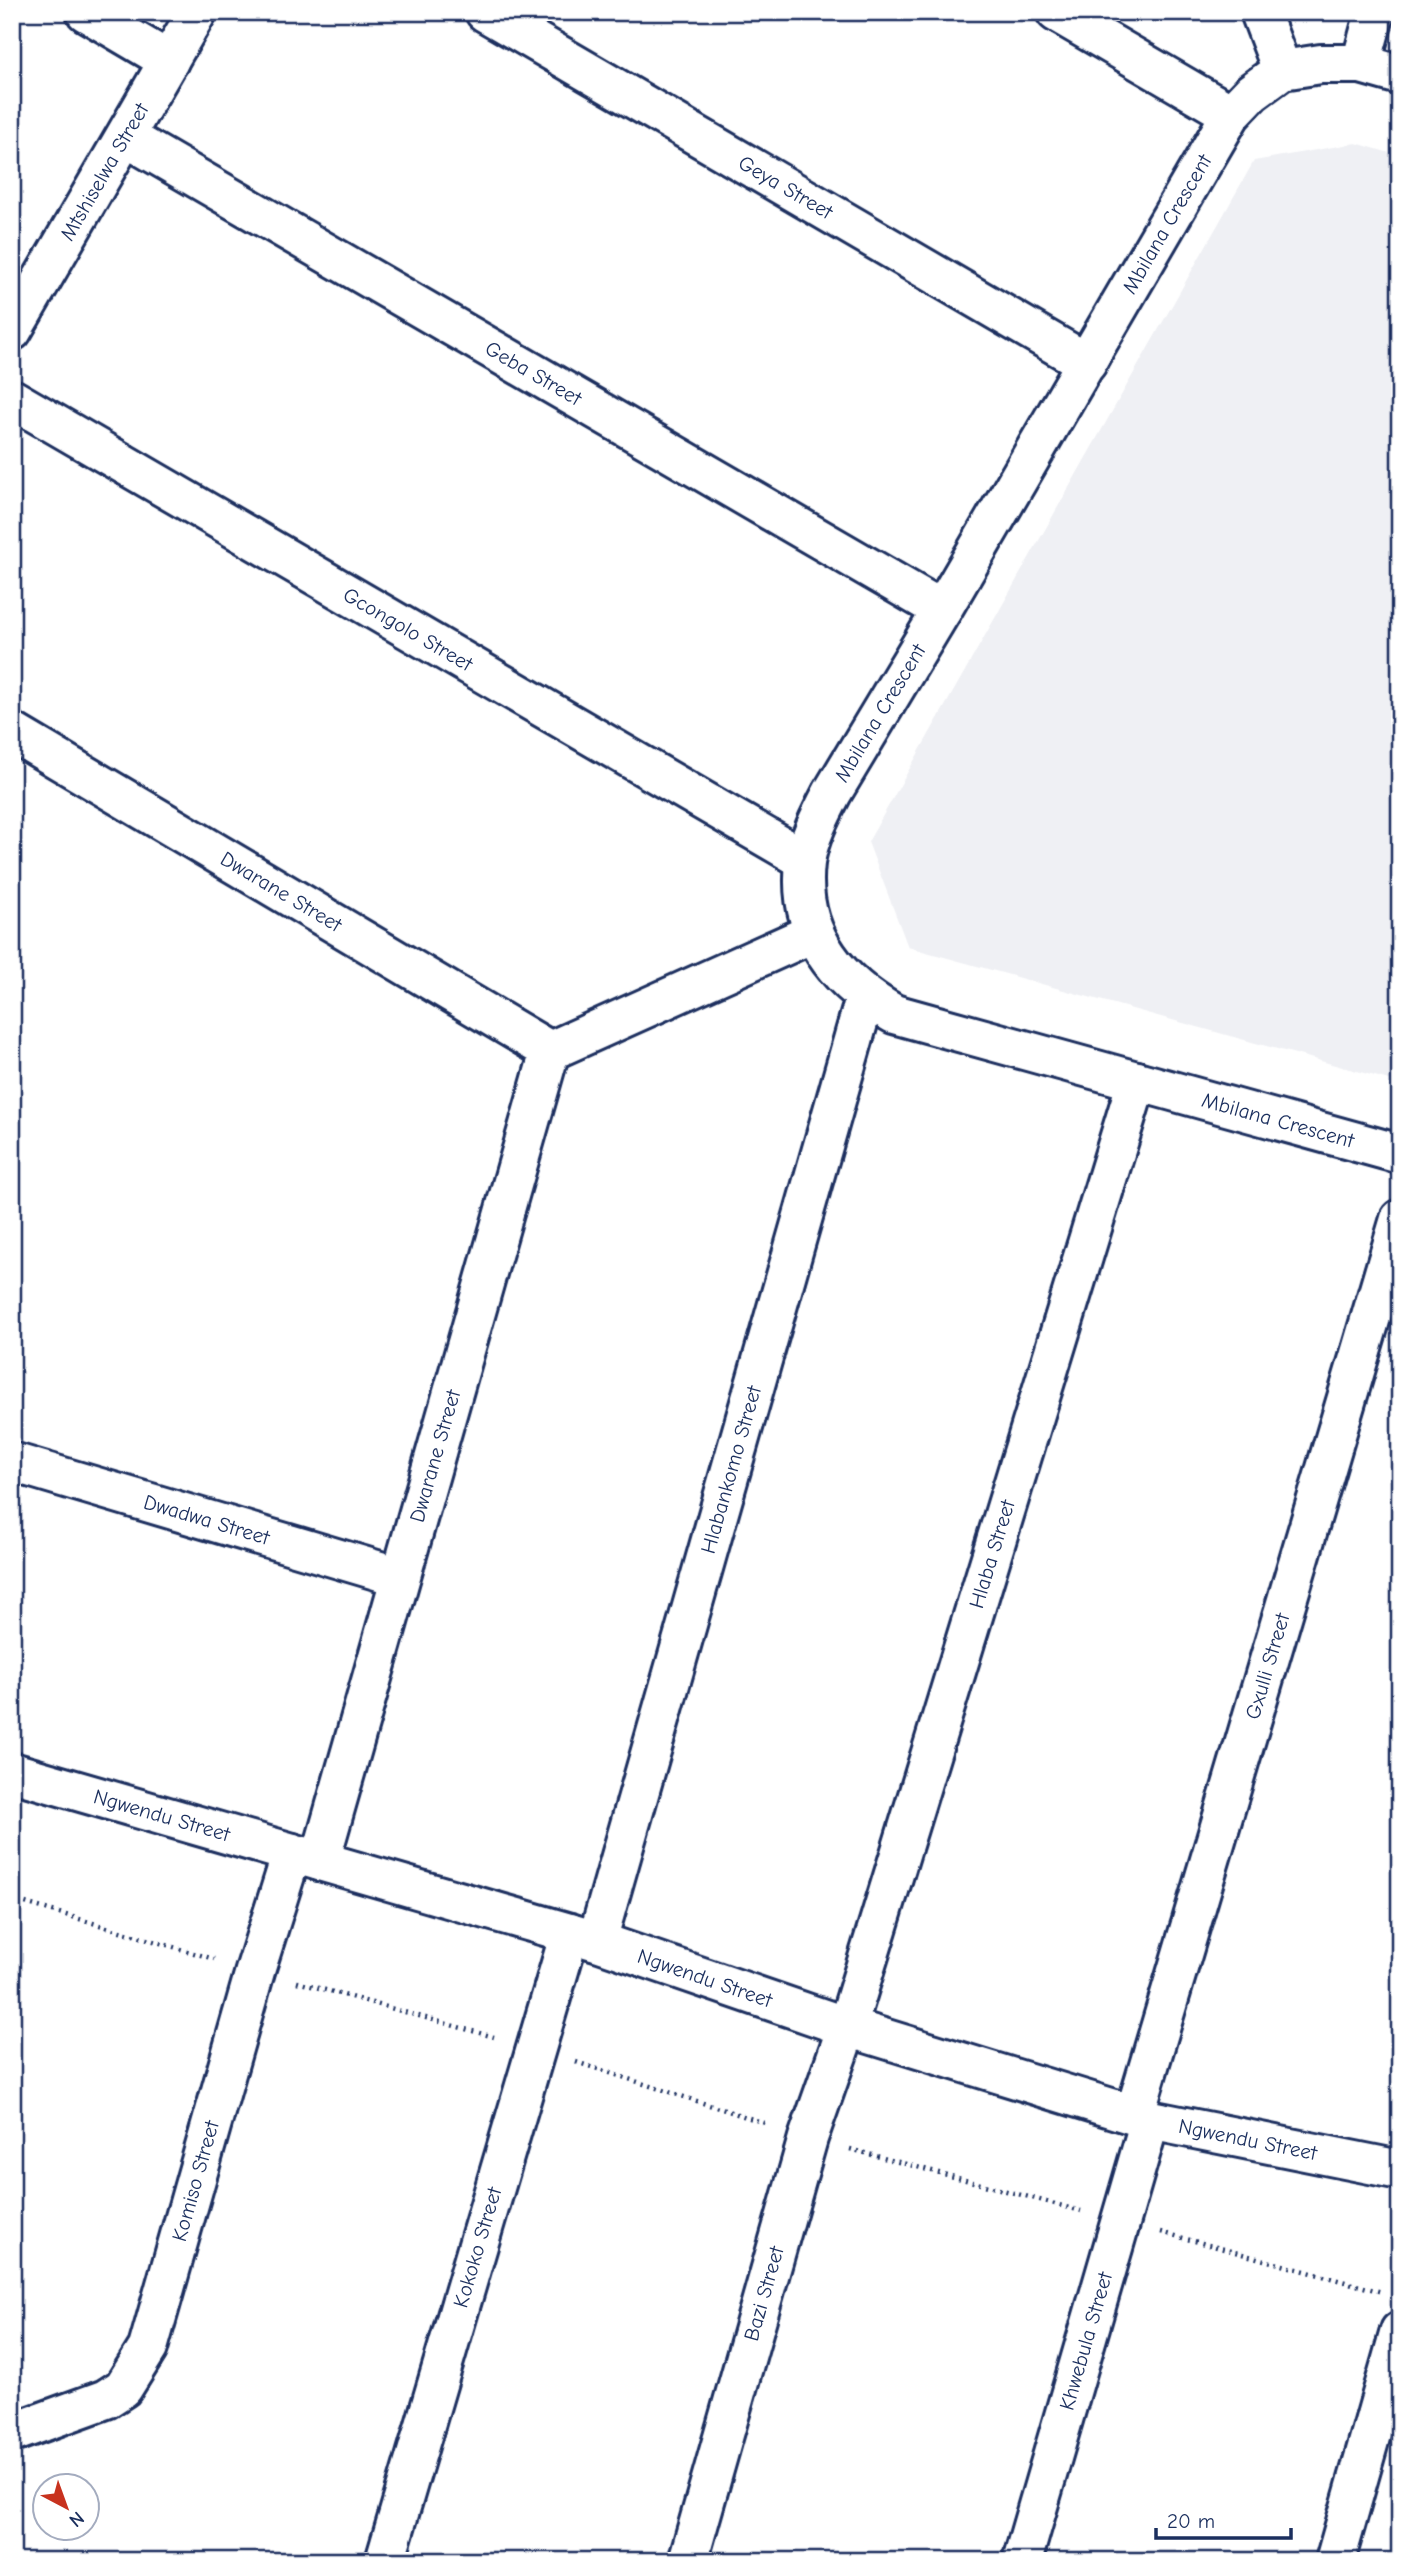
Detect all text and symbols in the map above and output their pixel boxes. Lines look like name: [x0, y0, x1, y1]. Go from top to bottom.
street label: Mtshiselwa Street: [55, 98, 154, 245]
street label: Mbilana Crescent: [1117, 149, 1217, 298]
street label: Geya Street: [734, 150, 838, 225]
street label: Geba Street: [481, 336, 587, 411]
street label: Gcongolo Street: [339, 582, 478, 677]
street label: Mbilana Crescent: [829, 639, 931, 786]
street label: Dwarane Street: [216, 846, 347, 937]
street label: Mbilana Crescent: [1199, 1088, 1358, 1153]
street label: Hlabankomo Street: [696, 1382, 766, 1556]
street label: Dwarane Street: [405, 1386, 466, 1525]
street label: Dwadwa Street: [141, 1490, 273, 1550]
street label: Hlaba Street: [964, 1496, 1020, 1611]
street label: Gxulli Street: [1240, 1609, 1295, 1722]
street label: Ngwendu Street: [91, 1784, 234, 1847]
street label: Ngwendu Street: [634, 1944, 776, 2013]
street label: Ngwendu Street: [1176, 2114, 1320, 2165]
street label: Komiso Street: [167, 2117, 224, 2244]
street label: Kokoko Street: [448, 2183, 507, 2310]
street label: Bazi Street: [739, 2242, 789, 2344]
street label: Khwebula Street: [1054, 2268, 1118, 2413]
north arrow: [32, 2472, 102, 2542]
scale bar: [1156, 2496, 1291, 2540]
text: N: [65, 2507, 88, 2531]
text: 20 m: [1167, 2509, 1215, 2533]

